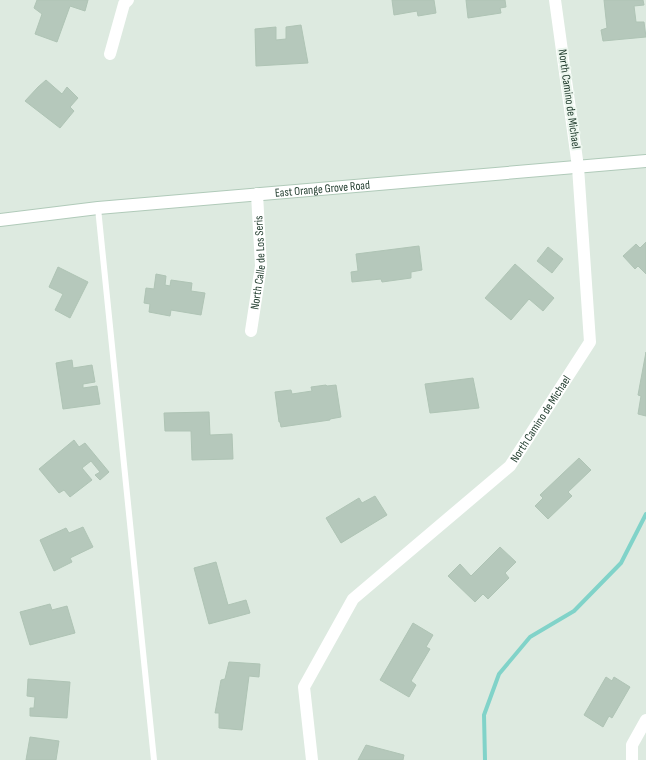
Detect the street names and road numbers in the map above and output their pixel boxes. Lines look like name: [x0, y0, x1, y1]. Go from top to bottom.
street label: North Camino de Michael: [555, 48, 583, 150]
street label: East Orange Grove Road: [274, 177, 371, 200]
street label: North Calle de Los Seris: [247, 215, 269, 310]
street label: North Camino de Michael: [507, 373, 574, 465]

